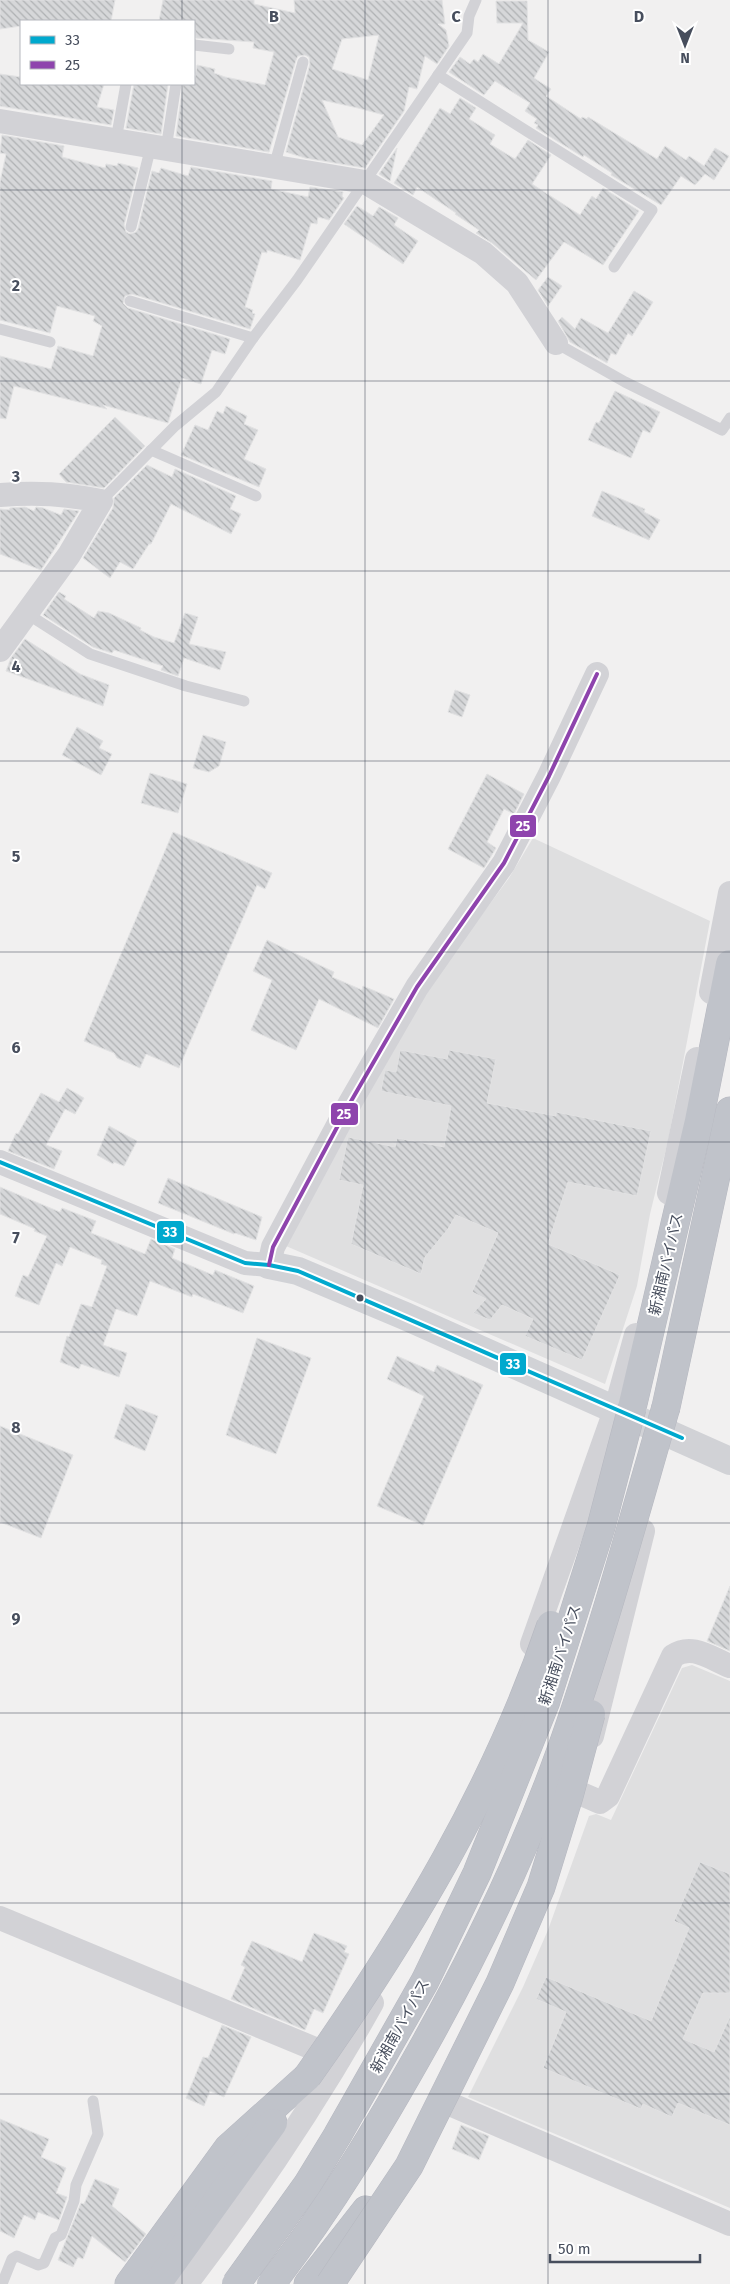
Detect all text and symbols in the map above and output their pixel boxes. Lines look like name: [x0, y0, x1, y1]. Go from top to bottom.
text: B: [269, 7, 279, 26]
text: C: [451, 7, 461, 26]
text: D: [634, 7, 644, 26]
legend: [20, 20, 195, 85]
north arrow: [660, 20, 710, 70]
text: 33: [65, 31, 80, 49]
text: N: [680, 49, 690, 66]
text: 25: [65, 56, 80, 74]
text: 2: [12, 276, 20, 295]
text: 3: [11, 467, 20, 486]
text: 4: [11, 657, 21, 676]
line badge: 25: [509, 814, 537, 838]
text: 25: [516, 818, 531, 835]
text: 5: [12, 847, 21, 866]
text: 6: [11, 1038, 21, 1057]
line badge: 25: [330, 1102, 359, 1126]
text: 25: [337, 1106, 352, 1123]
street label: 新湘南バイパス: [645, 1211, 687, 1317]
line badge: 33: [156, 1220, 185, 1244]
text: 33: [162, 1224, 177, 1241]
text: 7: [12, 1228, 20, 1247]
unlabelled marker: [355, 1293, 365, 1303]
line badge: 33: [499, 1352, 527, 1376]
text: 33: [505, 1356, 520, 1373]
text: 8: [11, 1418, 21, 1437]
street label: 新湘南バイパス: [535, 1602, 585, 1708]
text: 9: [12, 1609, 21, 1628]
street label: 新湘南バイパス: [367, 1976, 433, 2076]
scale bar: [550, 2232, 700, 2264]
text: 50 m: [558, 2240, 591, 2258]

